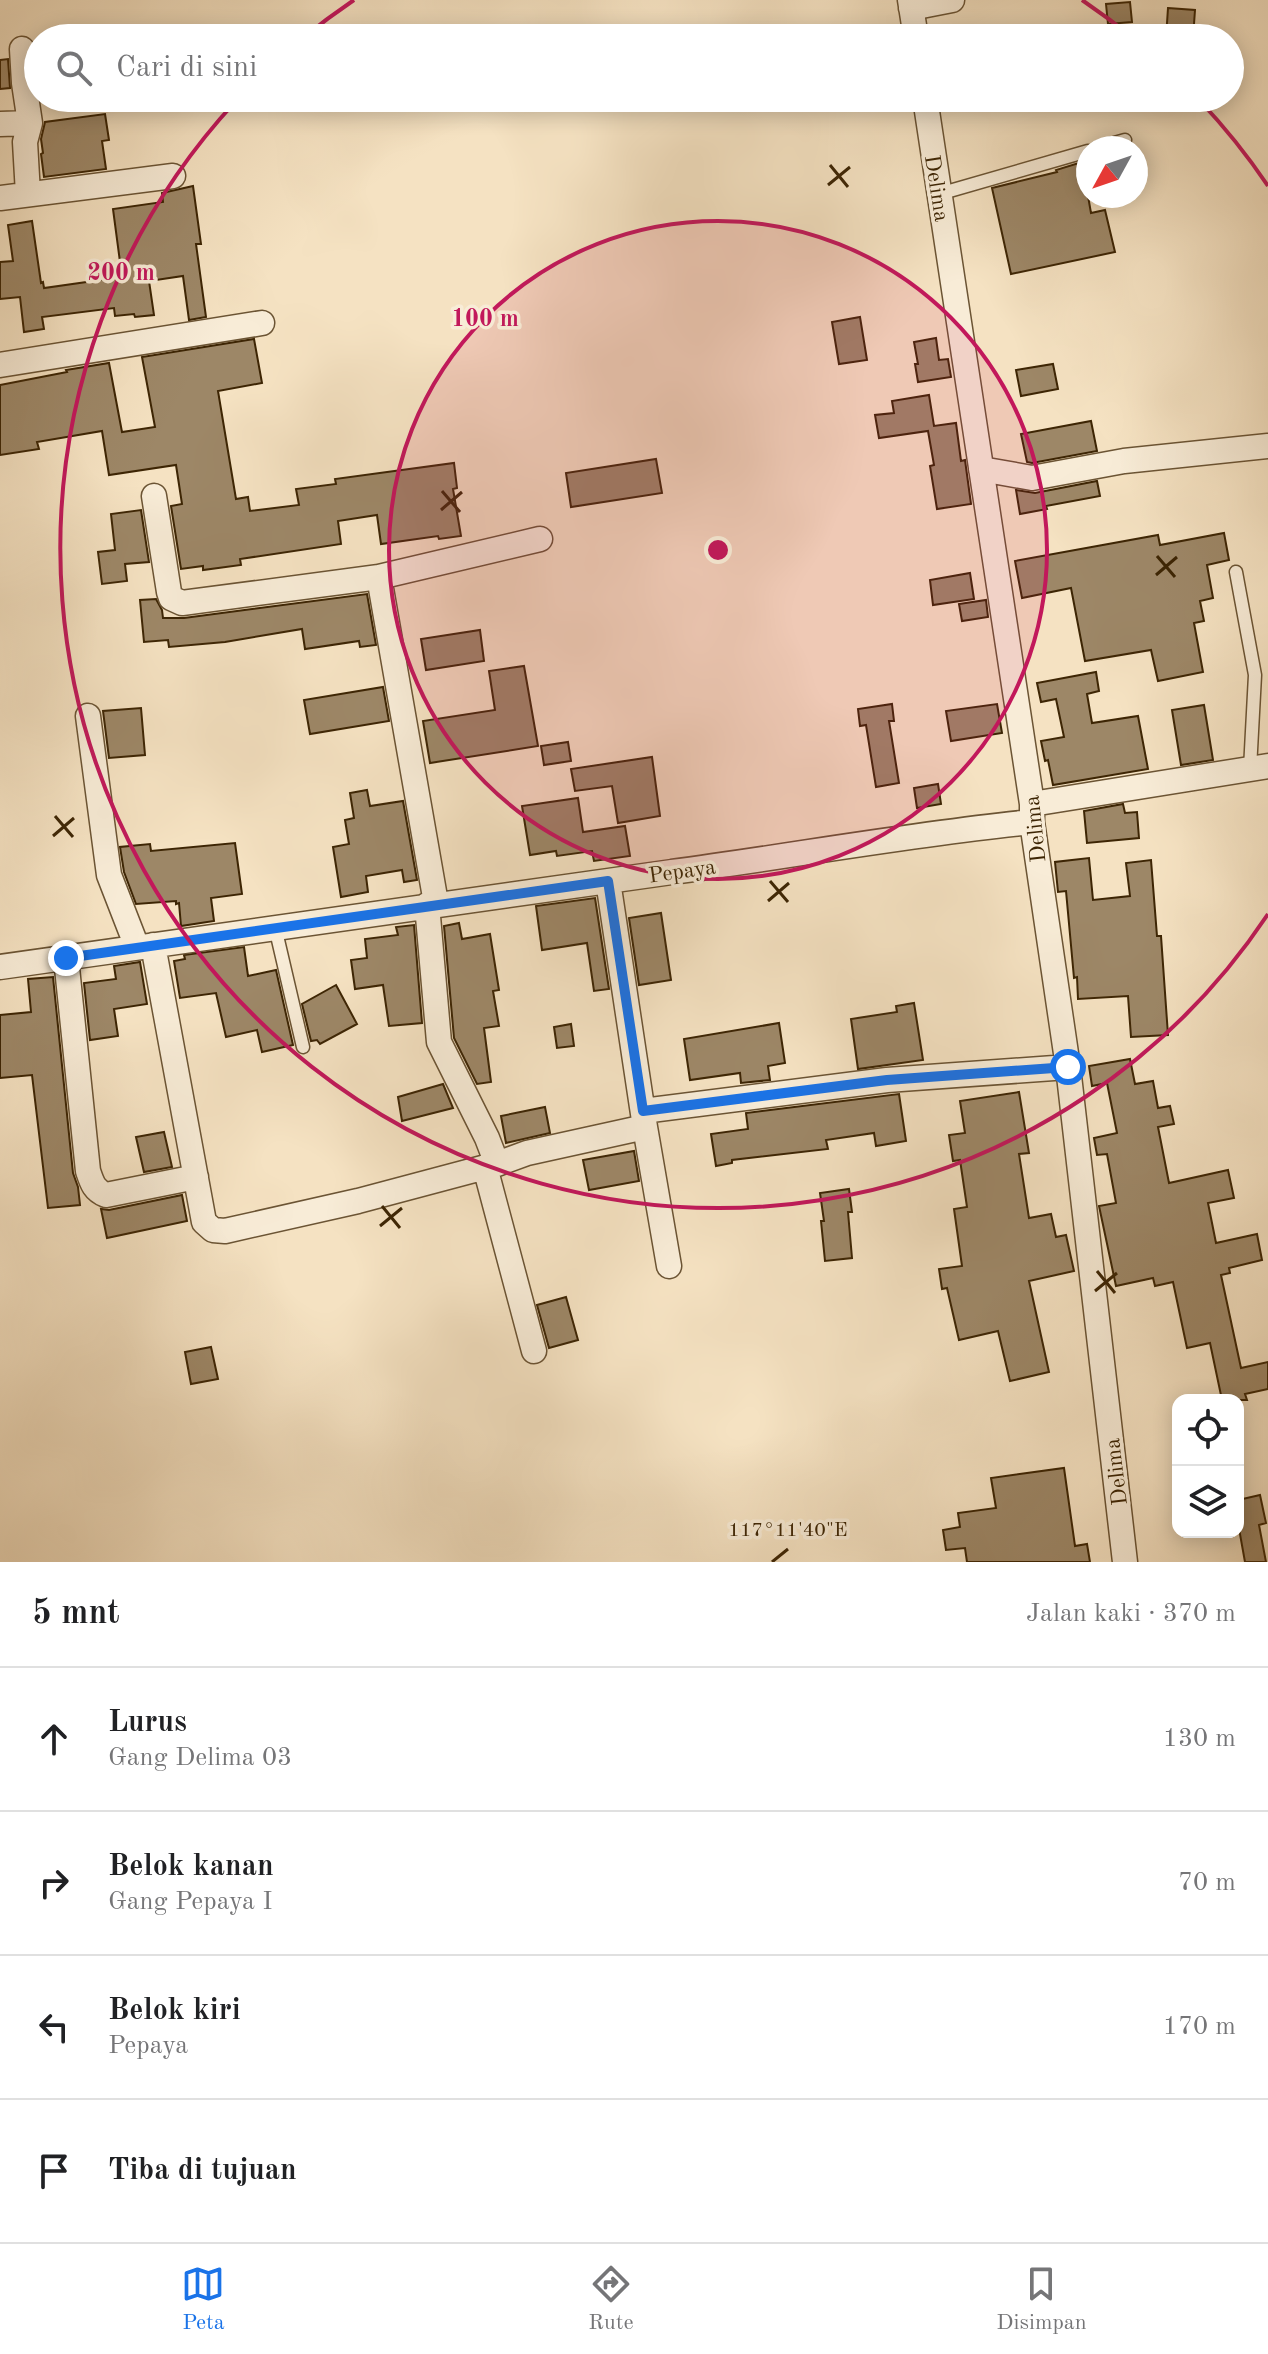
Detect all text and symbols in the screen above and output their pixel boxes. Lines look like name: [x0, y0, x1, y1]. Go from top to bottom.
search box: [24, 24, 1244, 112]
icon: search: [52, 46, 96, 90]
text: Cari di sini: [116, 53, 257, 83]
north arrow: [1076, 136, 1148, 208]
street label: Delima: [920, 153, 952, 223]
text: 200 m: [87, 262, 155, 286]
text: 100 m: [451, 308, 519, 332]
centre of rings: [704, 536, 732, 564]
street label: Delima: [1022, 794, 1050, 864]
street label: Pepaya: [647, 856, 717, 888]
route end: [48, 940, 84, 976]
route start: [1050, 1049, 1086, 1085]
map controls: [1172, 1394, 1244, 1538]
button: locate: [1172, 1394, 1244, 1466]
street label: Delima: [1102, 1437, 1132, 1507]
button: layers: [1172, 1466, 1244, 1538]
text: 117°11'40"E: [728, 1521, 848, 1541]
text: 5 mnt: [32, 1597, 120, 1631]
text: Jalan kaki · 370 m: [1026, 1601, 1236, 1627]
text: Lurus: [108, 1708, 187, 1738]
icon: ahead: [32, 1717, 76, 1761]
text: 130 m: [1163, 1726, 1236, 1752]
text: Gang Delima 03: [108, 1745, 292, 1771]
text: Belok kanan: [108, 1852, 274, 1882]
icon: right: [32, 1861, 76, 1905]
text: 70 m: [1178, 1870, 1236, 1896]
text: Gang Pepaya I: [108, 1889, 272, 1915]
text: Belok kiri: [108, 1996, 241, 2026]
icon: left: [32, 2005, 76, 2049]
text: 170 m: [1163, 2014, 1236, 2040]
text: Pepaya: [108, 2033, 188, 2059]
icon: arrive: [32, 2149, 76, 2193]
text: Tiba di tujuan: [108, 2156, 297, 2186]
tab: Peta: [181, 2262, 225, 2337]
tab: Rute: [588, 2262, 634, 2337]
tab: Disimpan: [996, 2262, 1087, 2337]

